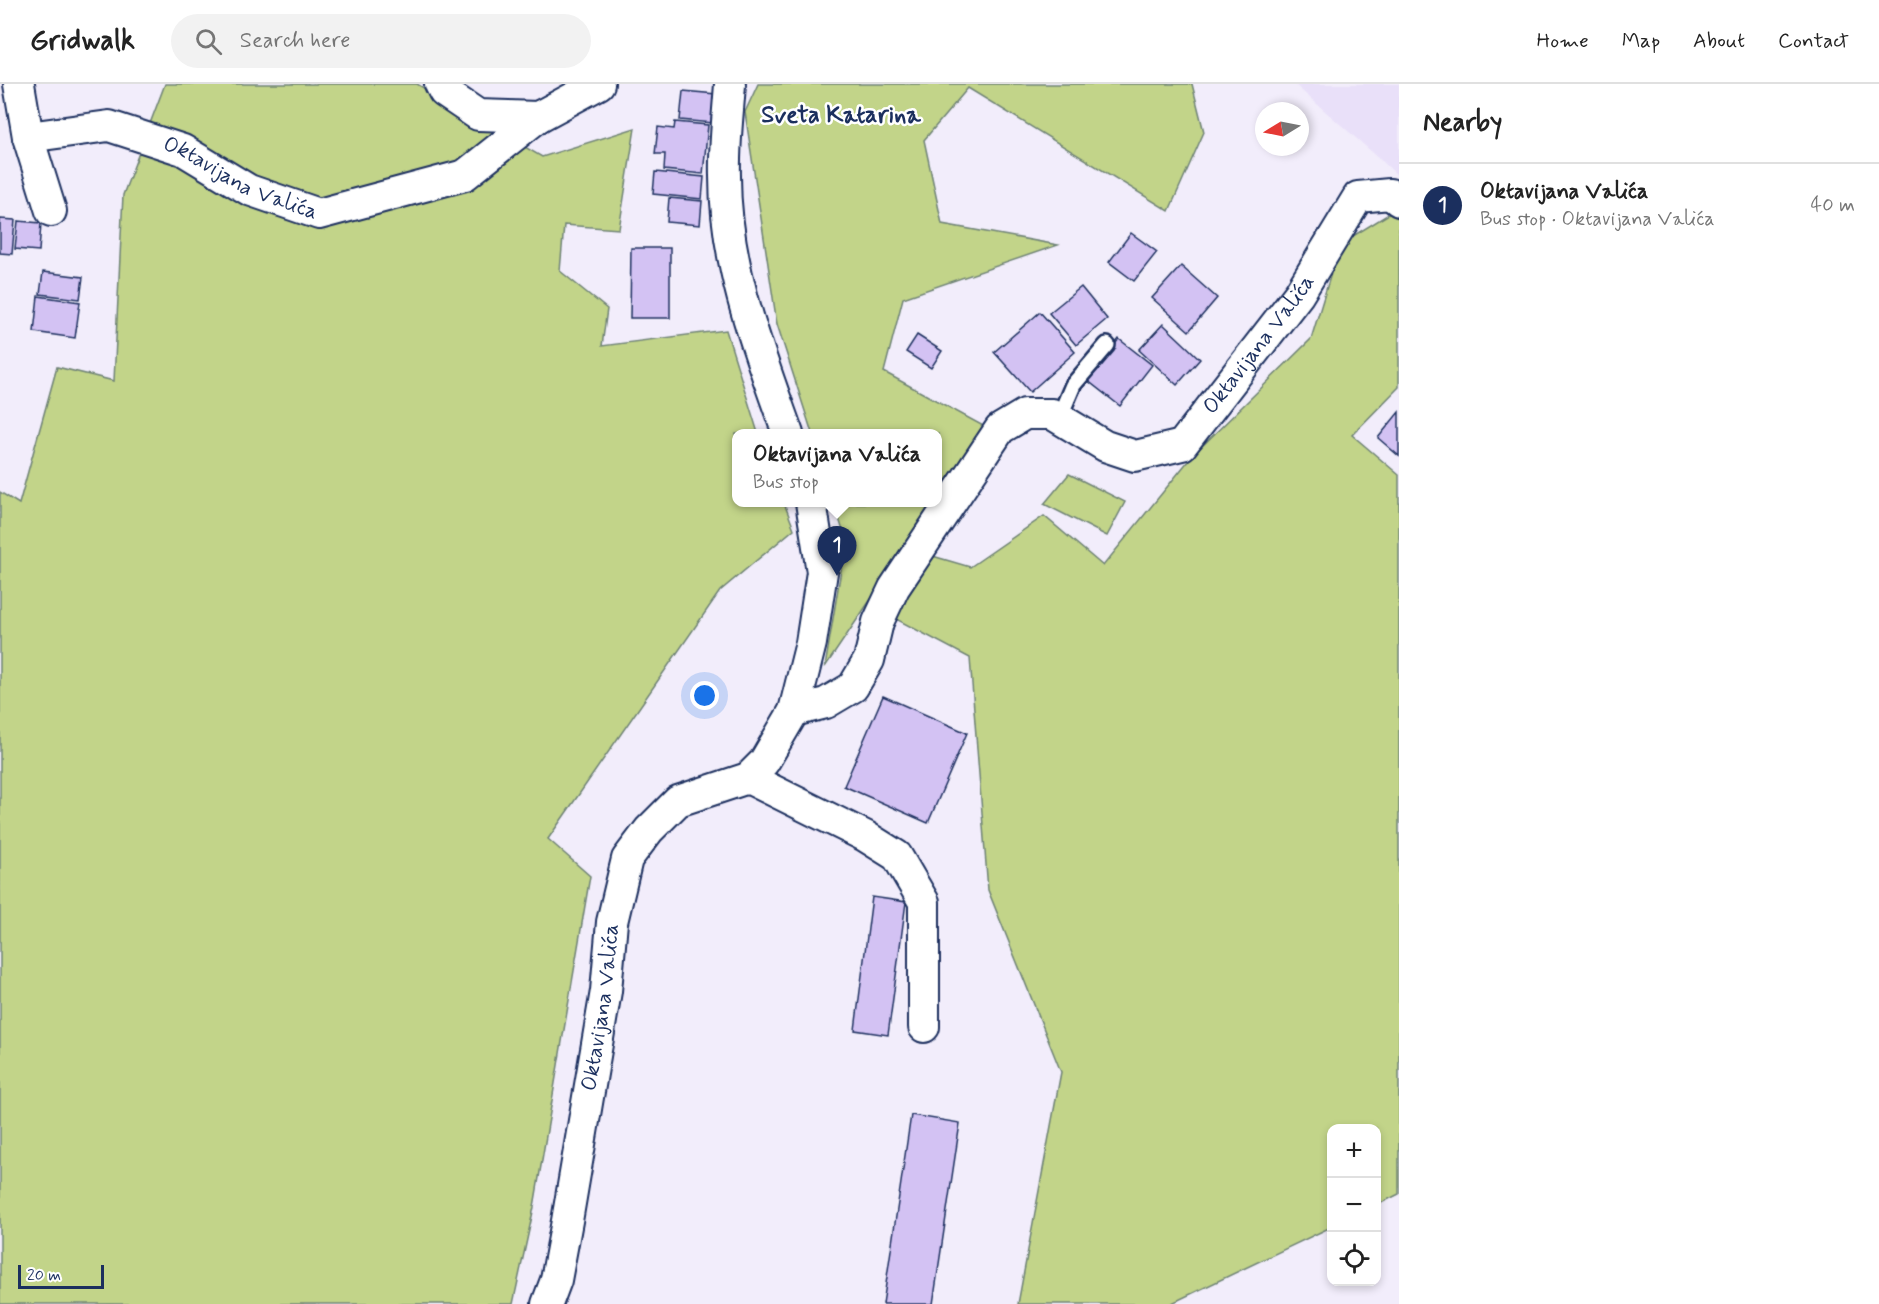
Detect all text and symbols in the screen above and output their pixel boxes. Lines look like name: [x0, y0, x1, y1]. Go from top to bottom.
search box: [171, 14, 591, 68]
text: Gridwalk: [30, 23, 135, 60]
icon: search: [192, 25, 225, 58]
text: Search here: [240, 27, 351, 55]
text: Home: [1537, 27, 1589, 55]
text: Map: [1622, 27, 1660, 55]
text: About: [1693, 27, 1745, 55]
text: Contact: [1778, 27, 1849, 55]
district label: Sveta Katarina: [761, 100, 921, 131]
north arrow: [1255, 102, 1309, 156]
text: Nearby: [1423, 106, 1502, 140]
street label: Oktavijana Valića: [160, 131, 321, 226]
text: Oktavijana Valića: [1480, 178, 1648, 206]
text: 1: [1438, 192, 1447, 219]
text: 40 m: [1811, 192, 1855, 219]
text: Bus stop · Oktavijana Valića: [1480, 206, 1715, 233]
street label: Oktavijana Valića: [1197, 270, 1321, 420]
popup: [732, 429, 942, 507]
text: Oktavijana Valića: [753, 441, 921, 469]
text: Bus stop: [753, 469, 819, 496]
pin: 1: [818, 526, 856, 576]
your location: [690, 681, 719, 710]
street label: Oktavijana Valića: [575, 923, 626, 1093]
map controls: [1327, 1124, 1381, 1286]
button: +: [1327, 1124, 1381, 1178]
button: −: [1327, 1178, 1381, 1232]
button: locate: [1327, 1232, 1381, 1286]
scale bar: [18, 1262, 104, 1290]
text: 20 m: [27, 1265, 61, 1286]

